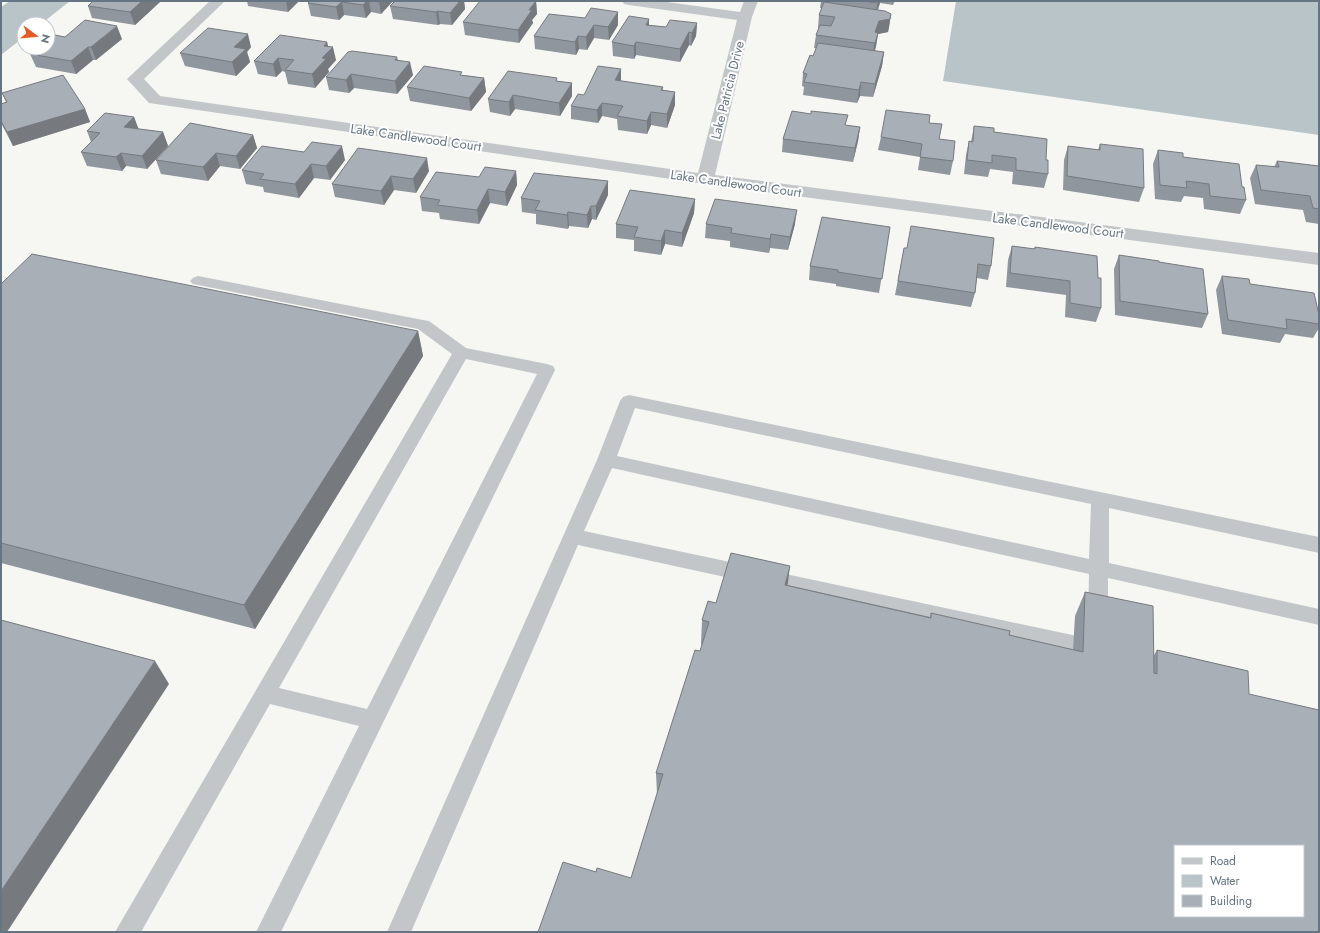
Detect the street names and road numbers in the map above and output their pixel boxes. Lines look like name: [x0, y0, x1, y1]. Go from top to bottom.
street label: Lake Patricia Drive: [706, 39, 749, 141]
street label: Lake Candlewood Court: [349, 119, 483, 156]
street label: Lake Candlewood Court: [669, 165, 803, 202]
street label: Lake Candlewood Court: [991, 208, 1125, 243]

